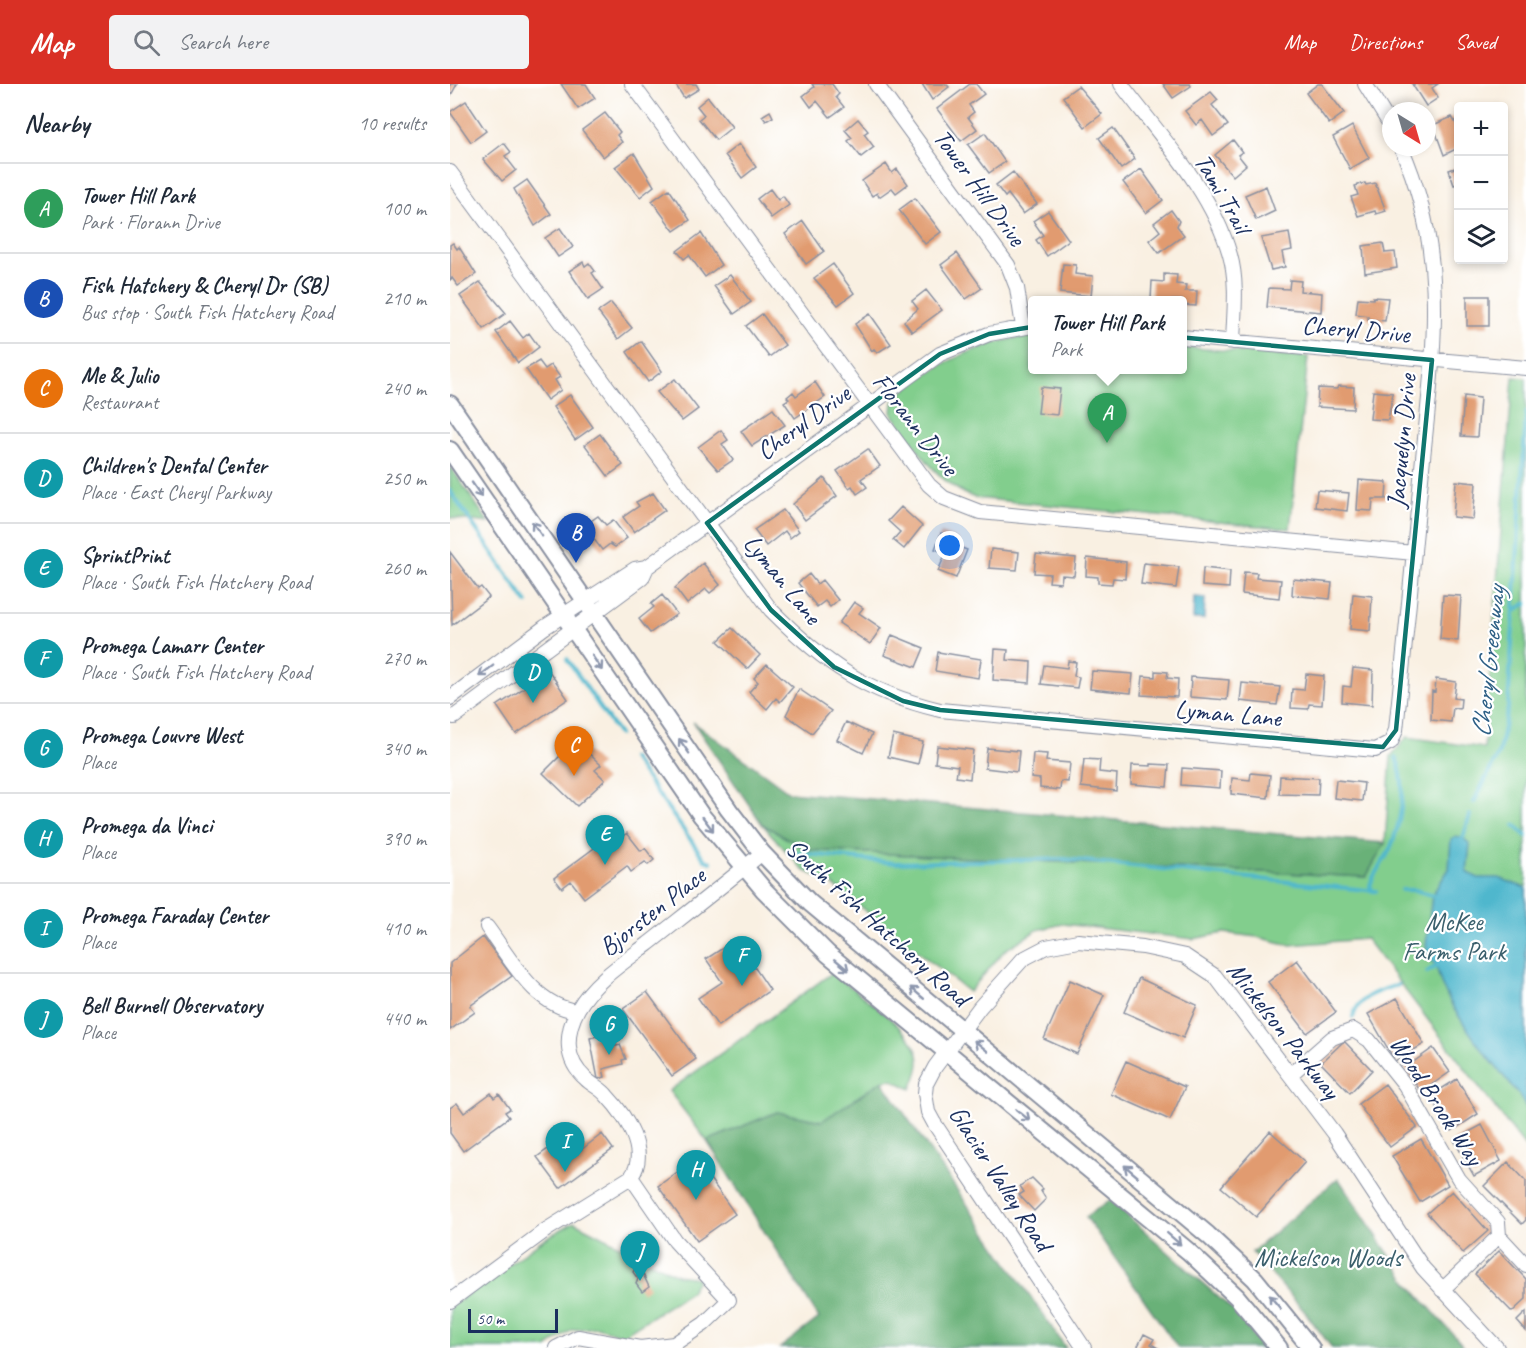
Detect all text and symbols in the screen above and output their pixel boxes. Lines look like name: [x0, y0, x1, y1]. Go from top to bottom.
search box: [109, 15, 529, 69]
text: Map: [30, 25, 73, 60]
icon: search: [130, 26, 163, 59]
text: Search here: [178, 28, 268, 56]
text: Map: [1284, 29, 1316, 55]
text: Directions: [1349, 29, 1422, 55]
text: Saved: [1455, 29, 1496, 55]
north arrow: [1382, 102, 1436, 156]
map controls: [1454, 102, 1508, 264]
button: +: [1454, 102, 1508, 156]
text: Nearby: [24, 107, 89, 140]
text: 10 results: [358, 111, 426, 136]
street label: Tower Hill Drive: [926, 122, 1034, 254]
street label: Tami Trail: [1187, 148, 1261, 243]
button: −: [1454, 156, 1508, 210]
text: Tower Hill Park: [81, 182, 195, 210]
text: A: [38, 196, 49, 221]
text: 100 m: [383, 196, 426, 221]
text: Park · Florann Drive: [81, 210, 220, 235]
button: layers: [1454, 210, 1508, 264]
text: Fish Hatchery & Cheryl Dr (SB): [81, 272, 328, 300]
text: B: [38, 286, 49, 311]
text: 210 m: [383, 286, 426, 311]
popup: [1028, 296, 1187, 374]
text: Bus stop · South Fish Hatchery Road: [81, 300, 333, 325]
street label: Cheryl Drive: [1301, 308, 1413, 351]
text: Tower Hill Park: [1051, 309, 1164, 337]
text: Park: [1051, 337, 1082, 362]
text: Me & Julio: [81, 362, 158, 390]
street label: Florann Drive: [865, 366, 968, 484]
street label: Jacquelyn Drive: [1379, 371, 1424, 511]
text: C: [39, 376, 48, 401]
text: 240 m: [383, 376, 426, 401]
street label: Cheryl Drive: [750, 376, 858, 467]
text: Restaurant: [81, 390, 158, 415]
pin: A: [1088, 394, 1126, 443]
text: Children's Dental Center: [81, 452, 267, 480]
text: D: [38, 466, 49, 491]
text: 250 m: [383, 466, 426, 491]
text: Place · East Cheryl Parkway: [81, 480, 271, 505]
one-way arrow: [471, 481, 483, 498]
pin: B: [556, 514, 596, 563]
one-way arrow: [531, 522, 543, 538]
street label: Lyman Lane: [736, 528, 830, 632]
your location: [935, 531, 964, 560]
text: SprintPrint: [81, 542, 169, 570]
text: E: [38, 556, 49, 581]
text: 260 m: [383, 556, 426, 581]
text: Place · South Fish Hatchery Road: [81, 570, 311, 595]
water label: Cheryl Greenway: [1463, 580, 1513, 739]
text: Promega Lamarr Center: [81, 632, 263, 660]
text: F: [39, 646, 48, 671]
text: 270 m: [383, 646, 426, 671]
pin: D: [514, 654, 553, 703]
one-way arrow: [591, 655, 603, 671]
text: Place · South Fish Hatchery Road: [81, 660, 311, 685]
one-way arrow: [478, 664, 494, 677]
street label: Lyman Lane: [1174, 692, 1284, 735]
text: Promega Louvre West: [81, 722, 242, 750]
pin: C: [554, 726, 594, 776]
text: G: [39, 736, 48, 761]
text: 340 m: [383, 736, 426, 761]
one-way arrow: [678, 738, 690, 754]
text: Place: [81, 750, 116, 775]
text: Promega da Vinci: [81, 812, 212, 840]
pin: E: [586, 816, 624, 865]
one-way arrow: [701, 816, 714, 832]
text: H: [38, 826, 49, 851]
text: 390 m: [383, 826, 426, 851]
street label: South Fish Hatchery Road: [779, 831, 979, 1016]
text: Place: [81, 840, 116, 865]
street label: Bjorsten Place: [592, 858, 714, 963]
text: Promega Faraday Center: [81, 902, 268, 930]
park label: McKee Farms Park: [1403, 905, 1507, 968]
text: I: [39, 916, 48, 941]
text: 410 m: [383, 916, 426, 941]
text: Place: [81, 930, 116, 955]
pin: F: [722, 936, 762, 986]
street label: Mickelson Parkway: [1220, 955, 1349, 1107]
one-way arrow: [833, 958, 849, 971]
one-way arrow: [910, 986, 925, 1000]
text: Bell Burnell Observatory: [81, 992, 262, 1020]
text: J: [40, 1006, 47, 1031]
text: 440 m: [383, 1006, 426, 1031]
pin: G: [590, 1006, 628, 1055]
text: Place: [81, 1020, 116, 1045]
street label: Wood Brook Way: [1382, 1029, 1492, 1173]
one-way arrow: [973, 1040, 989, 1053]
street label: Glacier Valley Road: [941, 1099, 1062, 1260]
one-way arrow: [1015, 1109, 1031, 1122]
pin: I: [546, 1122, 584, 1172]
pin: H: [676, 1150, 716, 1200]
one-way arrow: [1123, 1164, 1139, 1177]
pin: J: [620, 1232, 660, 1281]
one-way arrow: [1166, 1232, 1181, 1246]
park label: Mickelson Woods: [1254, 1241, 1404, 1274]
one-way arrow: [1268, 1295, 1282, 1310]
scale bar: [468, 1306, 558, 1334]
text: 50 m: [477, 1309, 504, 1329]

